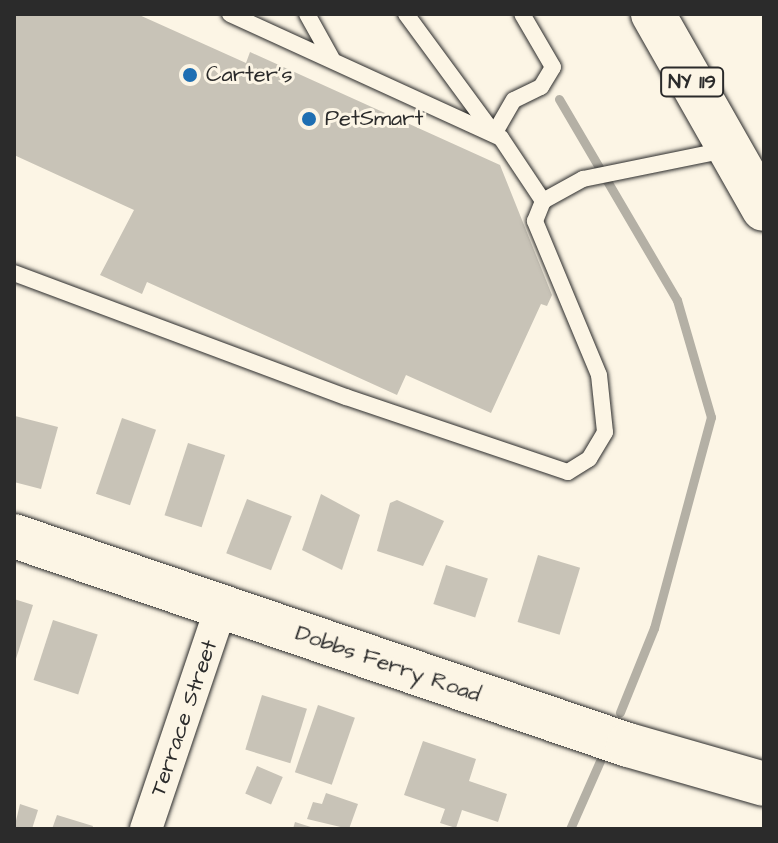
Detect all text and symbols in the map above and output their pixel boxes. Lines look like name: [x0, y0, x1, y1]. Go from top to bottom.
place label: Carter's: [206, 62, 292, 88]
marker: Carter's: [181, 66, 199, 84]
road number: NY 119: [660, 66, 724, 98]
place label: PetSmart: [325, 106, 423, 132]
marker: PetSmart: [300, 110, 318, 128]
street label: Dobbs Ferry Road: [292, 620, 484, 708]
street label: Terrace Street: [145, 636, 223, 800]

